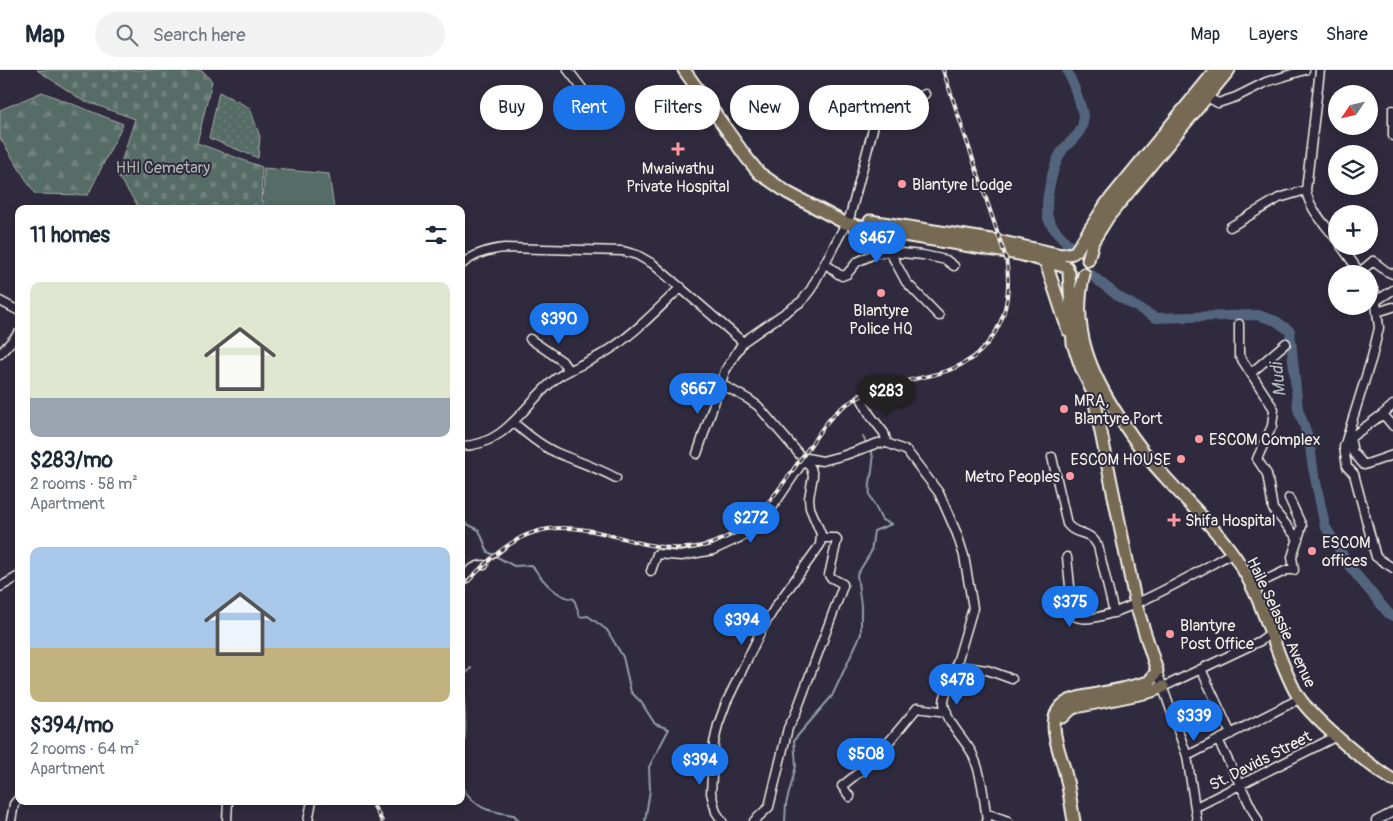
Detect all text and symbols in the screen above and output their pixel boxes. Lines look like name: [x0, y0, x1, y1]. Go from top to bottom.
search box: [95, 12, 445, 57]
text: Map: [25, 20, 65, 49]
icon: search: [113, 21, 141, 49]
text: Search here: [153, 23, 246, 47]
text: Map: [1191, 23, 1220, 46]
text: Layers: [1248, 23, 1298, 46]
text: Share: [1326, 23, 1368, 46]
chip: Buy: [480, 85, 543, 130]
chip: Rent: [553, 85, 625, 130]
chip: Filters: [635, 85, 720, 130]
chip: New: [730, 85, 799, 130]
chip: Apartment: [809, 85, 929, 130]
north arrow: [1328, 85, 1378, 135]
map controls: [1328, 85, 1378, 315]
marker: Mwaiwathu Private Hospital: [671, 142, 685, 156]
button: layers: [1328, 145, 1378, 195]
park label: HHI Cemetary: [116, 158, 210, 178]
place label: Mwaiwathu Private Hospital: [626, 159, 730, 197]
place label: Blantyre Lodge: [912, 175, 1012, 195]
marker: Blantyre Lodge: [896, 178, 908, 190]
button: +: [1328, 205, 1378, 255]
icon: filters: [422, 221, 450, 249]
text: 11 homes: [30, 222, 110, 249]
pin: $467: [847, 222, 907, 264]
text: $467: [859, 228, 895, 248]
button: −: [1328, 265, 1378, 315]
marker: Blantyre Police HQ: [875, 287, 887, 299]
place label: Blantyre Police HQ: [849, 301, 913, 339]
pin: $390: [529, 302, 589, 345]
text: $390: [541, 309, 577, 329]
icon: home: [195, 314, 285, 404]
water label: Mudi: [1265, 359, 1292, 398]
pin: $667: [668, 372, 728, 415]
pin: $283: [856, 374, 916, 417]
text: $667: [680, 379, 716, 399]
text: $283: [869, 381, 903, 401]
place label: MRA, Blantyre Port: [1074, 391, 1163, 429]
marker: MRA, Blantyre Port: [1058, 403, 1070, 415]
place label: ESCOM Complex: [1209, 430, 1320, 450]
marker: ESCOM Complex: [1193, 433, 1205, 445]
text: $283/mo: [30, 447, 113, 474]
place label: ESCOM HOUSE: [1070, 450, 1171, 470]
marker: ESCOM HOUSE: [1175, 453, 1187, 465]
place label: Metro Peoples: [965, 467, 1060, 487]
marker: Metro Peoples: [1064, 470, 1076, 482]
text: 2 rooms · 58 m²: [30, 474, 138, 494]
text: Apartment: [30, 494, 105, 514]
pin: $272: [721, 502, 781, 544]
text: $272: [733, 508, 769, 528]
place label: Shifa Hospital: [1185, 511, 1276, 531]
marker: Shifa Hospital: [1167, 513, 1181, 527]
place label: ESCOM offices: [1322, 533, 1371, 571]
marker: ESCOM offices: [1306, 545, 1318, 557]
street label: Haile Selassie Avenue: [1242, 554, 1320, 691]
icon: home: [195, 579, 285, 669]
pin: $375: [1040, 586, 1100, 628]
text: $375: [1053, 592, 1087, 612]
pin: $394: [712, 604, 772, 646]
text: $394: [724, 610, 760, 630]
place label: Blantyre Post Office: [1180, 616, 1254, 654]
marker: Blantyre Post Office: [1164, 628, 1176, 640]
pin: $478: [927, 664, 987, 706]
text: $478: [940, 670, 974, 690]
pin: $339: [1164, 700, 1224, 742]
text: $339: [1177, 706, 1211, 726]
text: $394/mo: [30, 712, 114, 739]
street label: St. Davids Street: [1206, 726, 1315, 795]
pin: $508: [836, 738, 896, 780]
text: 2 rooms · 64 m²: [30, 739, 140, 759]
pin: $394: [670, 744, 730, 786]
text: $508: [848, 744, 884, 764]
text: $394: [682, 750, 718, 770]
text: Apartment: [30, 759, 105, 779]

